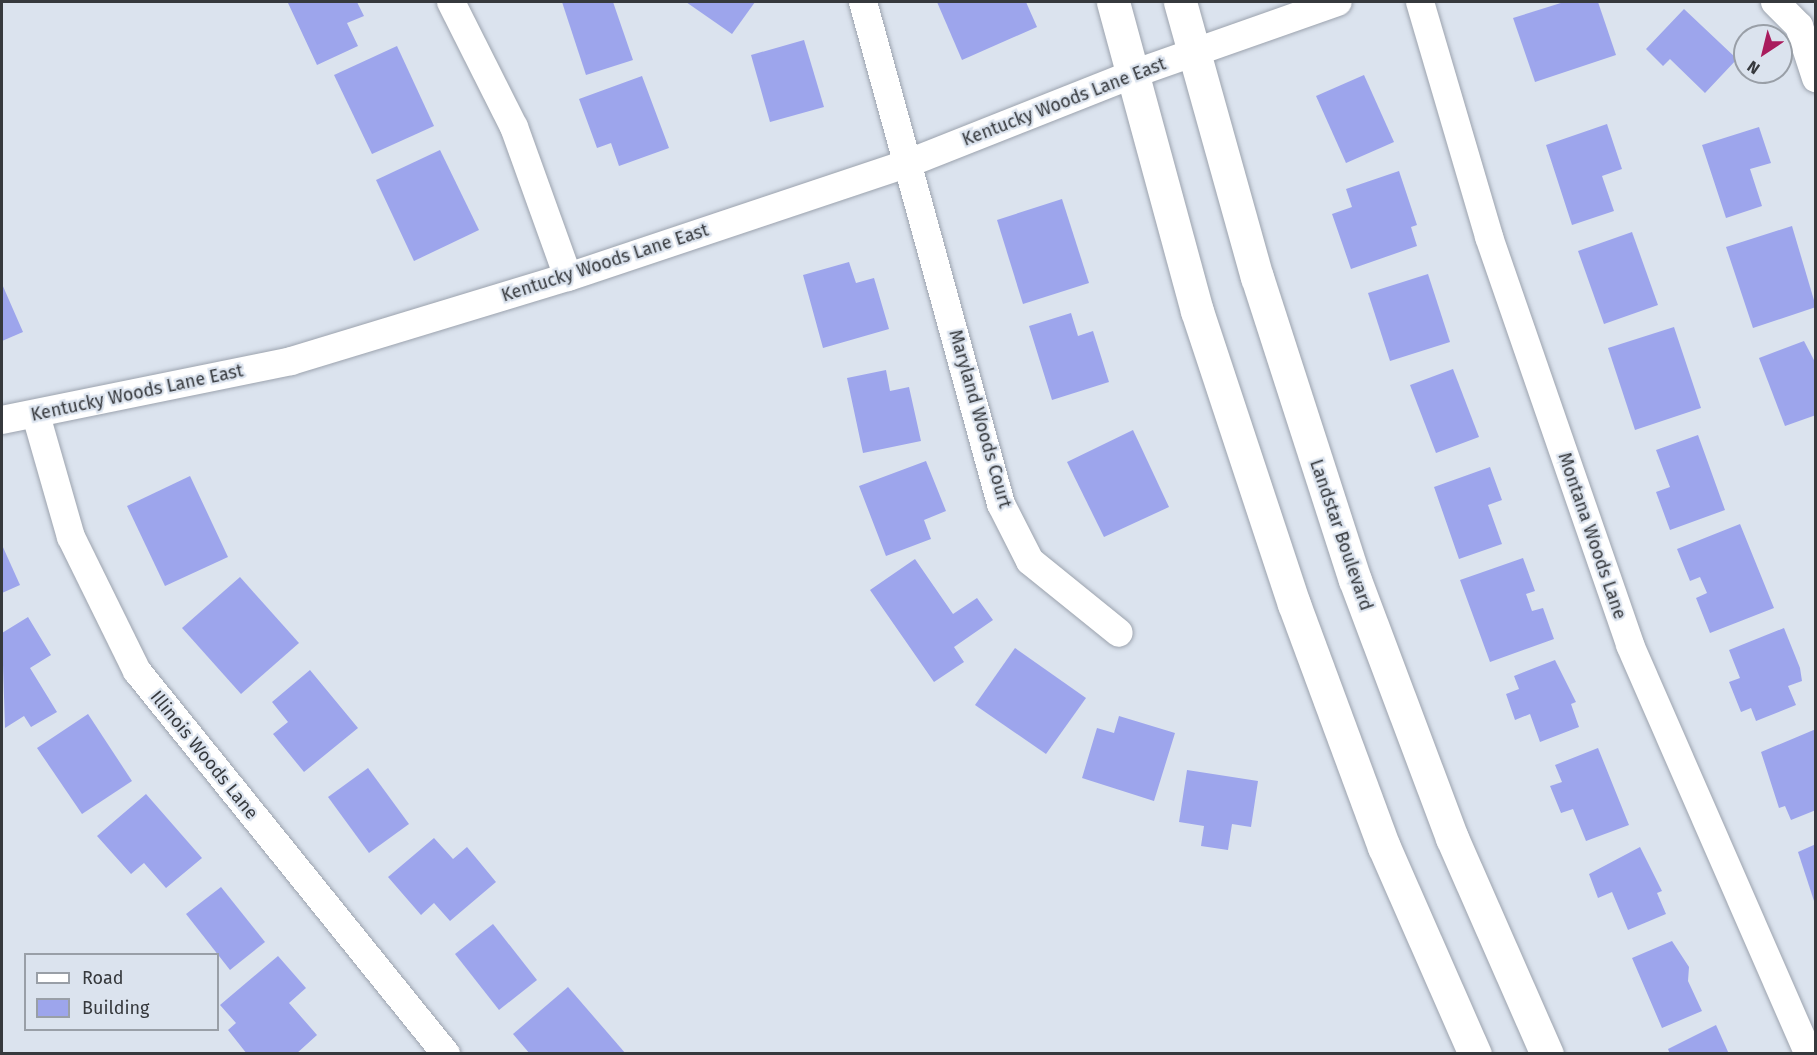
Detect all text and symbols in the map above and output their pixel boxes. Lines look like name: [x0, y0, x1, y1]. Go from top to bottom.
north arrow: [1733, 24, 1793, 84]
street label: Kentucky Woods Lane East: [959, 53, 1169, 151]
text: N: [1744, 57, 1763, 78]
street label: Kentucky Woods Lane East: [499, 219, 711, 307]
street label: Maryland Woods Court: [944, 327, 1016, 511]
street label: Kentucky Woods Lane East: [29, 360, 245, 426]
street label: Montana Woods Lane: [1553, 450, 1631, 622]
street label: Landstar Boulevard: [1305, 457, 1377, 613]
street label: Illinois Woods Lane: [146, 686, 262, 824]
legend: [24, 953, 219, 1031]
text: Road: [82, 967, 124, 989]
text: Building: [82, 997, 149, 1019]

